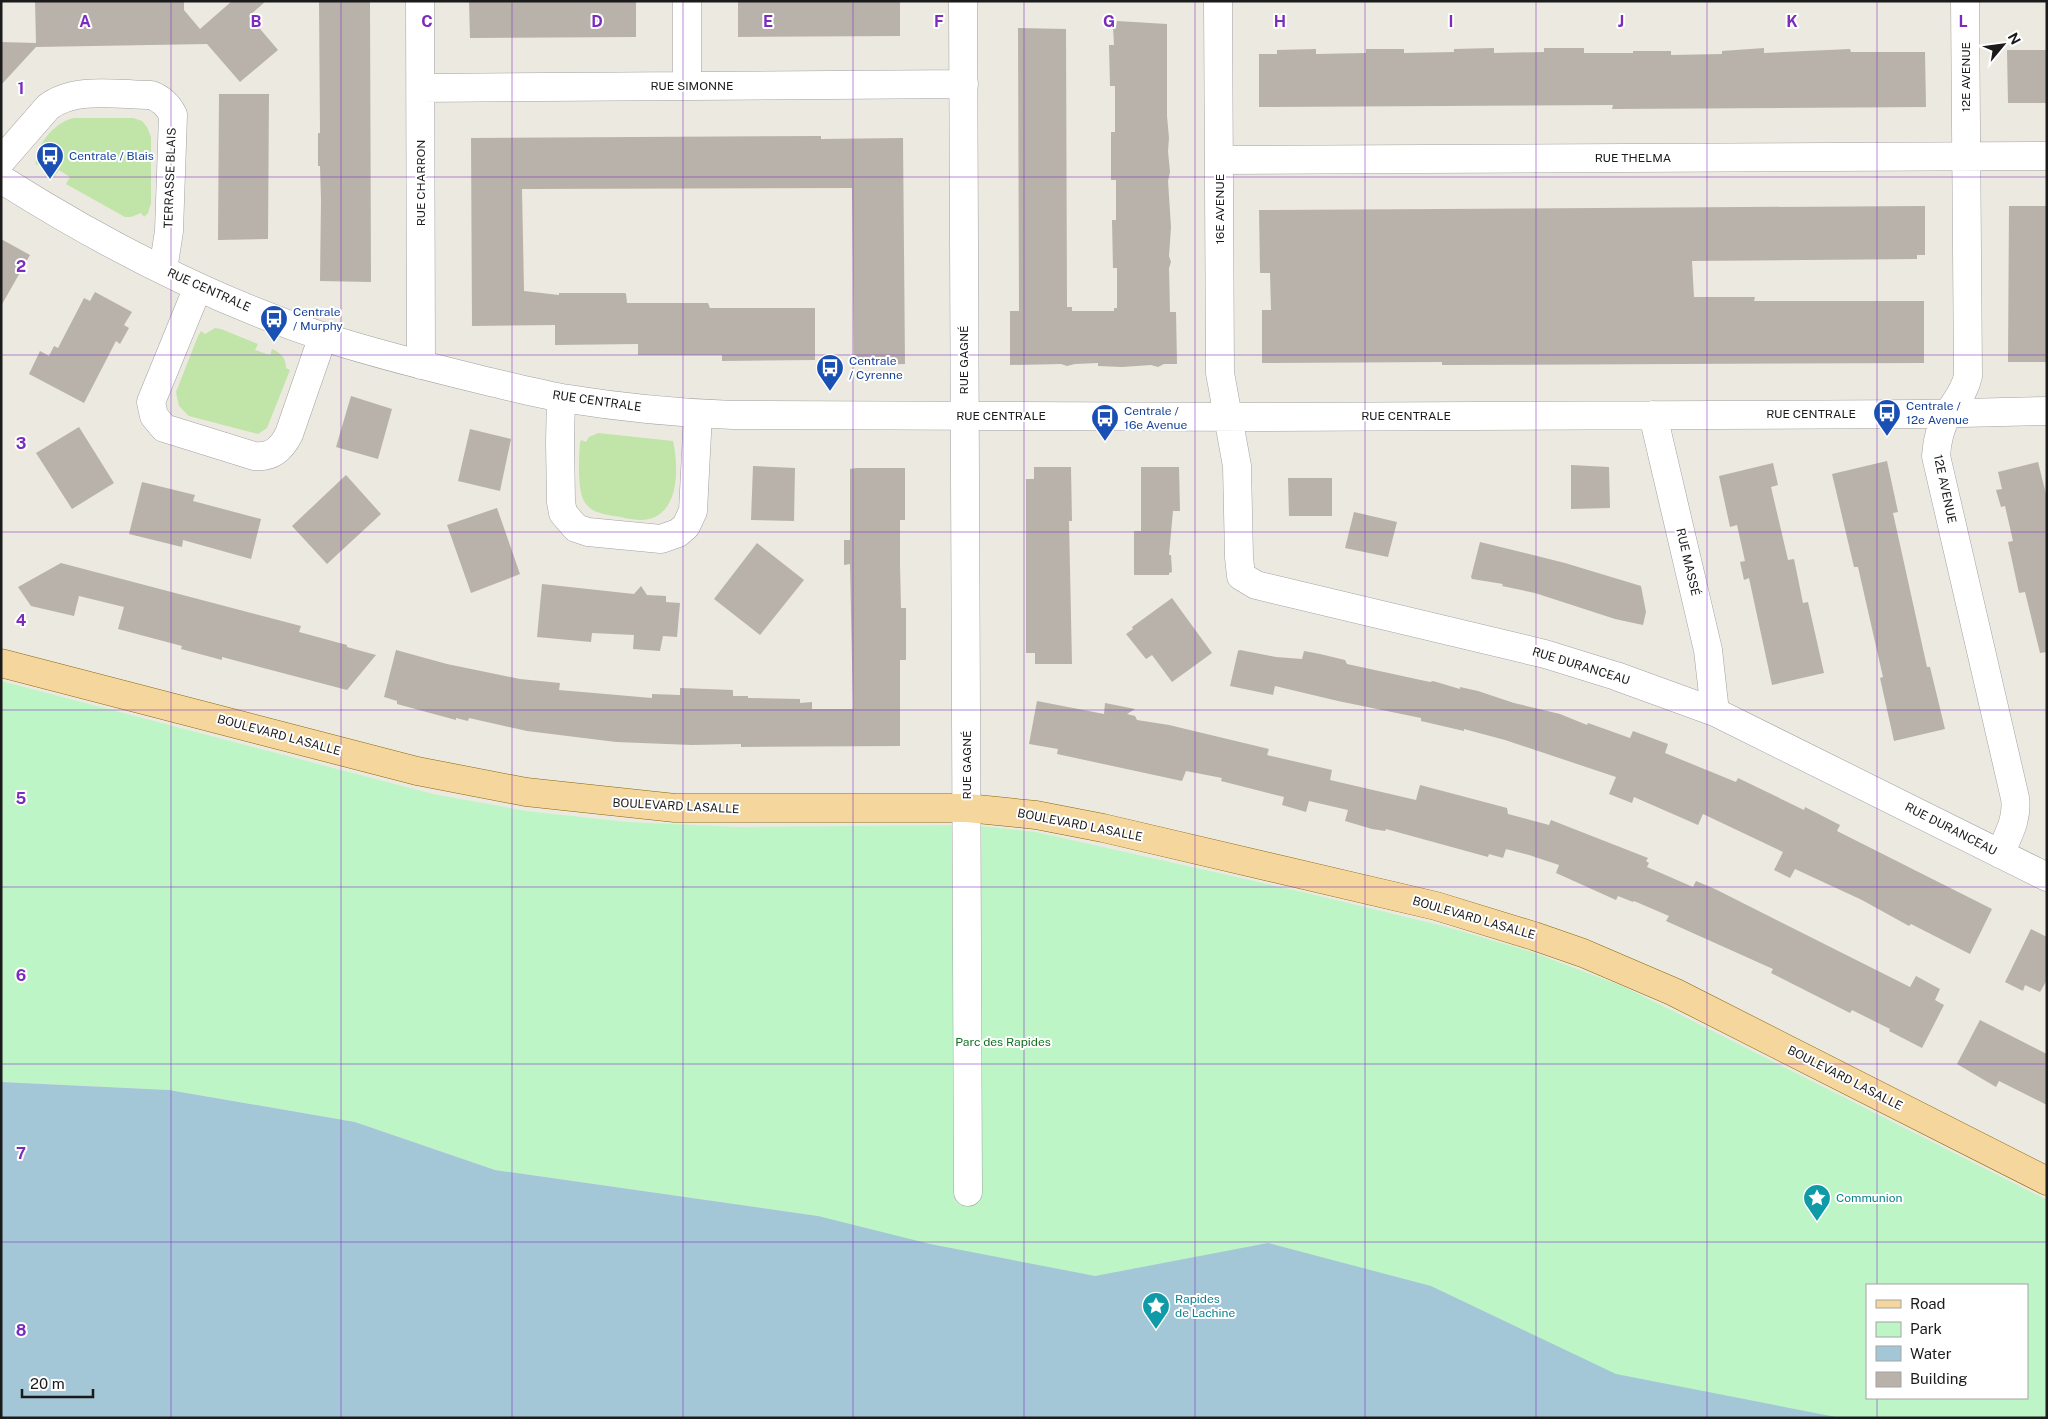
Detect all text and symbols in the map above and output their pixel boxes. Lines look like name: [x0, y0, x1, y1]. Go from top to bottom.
text: A: [79, 12, 91, 31]
text: B: [251, 12, 262, 31]
text: C: [421, 12, 433, 31]
text: D: [591, 12, 603, 31]
text: E: [763, 12, 773, 31]
text: F: [934, 12, 944, 31]
text: G: [1103, 12, 1115, 31]
text: H: [1274, 12, 1286, 31]
text: I: [1449, 12, 1453, 31]
text: J: [1618, 12, 1624, 31]
text: K: [1786, 12, 1798, 31]
text: L: [1958, 12, 1968, 31]
north arrow: [1978, 20, 2028, 70]
text: N: [2005, 30, 2024, 47]
street label: 12E AVENUE: [1959, 42, 1973, 112]
text: 1: [18, 79, 24, 98]
street label: RUE SIMONNE: [650, 79, 734, 93]
street label: TERRASSE BLAIS: [161, 127, 179, 229]
street label: RUE CHARRON: [414, 140, 428, 226]
bus stop icon: Centrale / Blais: [35, 141, 65, 180]
place label: Centrale / Blais: [69, 149, 154, 163]
street label: RUE THELMA: [1595, 151, 1672, 165]
street label: 16E AVENUE: [1213, 174, 1227, 244]
text: 2: [16, 257, 26, 276]
street label: RUE CENTRALE: [165, 265, 253, 315]
bus stop icon: Centrale / Murphy: [259, 304, 289, 343]
place label: Centrale / Murphy: [293, 305, 343, 333]
street label: RUE GAGNÉ: [957, 326, 971, 394]
bus stop icon: Centrale / Cyrenne: [815, 353, 845, 392]
place label: Centrale / Cyrenne: [849, 354, 903, 382]
street label: RUE CENTRALE: [552, 388, 642, 414]
bus stop icon: Centrale / 12e Avenue: [1872, 398, 1902, 437]
place label: Centrale / 12e Avenue: [1906, 399, 1969, 427]
bus stop icon: Centrale / 16e Avenue: [1090, 403, 1120, 442]
place label: Centrale / 16e Avenue: [1124, 404, 1187, 432]
street label: RUE CENTRALE: [1766, 407, 1856, 421]
street label: RUE CENTRALE: [956, 409, 1046, 423]
street label: RUE CENTRALE: [1361, 409, 1451, 423]
text: 3: [16, 434, 26, 453]
street label: 12E AVENUE: [1931, 453, 1959, 525]
street label: RUE MASSÉ: [1673, 527, 1703, 597]
text: 4: [16, 611, 27, 630]
street label: RUE DURANCEAU: [1531, 645, 1631, 687]
street label: BOULEVARD LASALLE: [216, 712, 342, 758]
street label: RUE GAGNÉ: [960, 731, 974, 799]
text: 5: [16, 789, 27, 808]
street label: BOULEVARD LASALLE: [612, 796, 740, 816]
street label: RUE DURANCEAU: [1903, 800, 1999, 858]
street label: BOULEVARD LASALLE: [1016, 806, 1144, 844]
street label: BOULEVARD LASALLE: [1411, 894, 1537, 942]
text: 6: [16, 966, 26, 985]
park label: Parc des Rapides: [955, 1035, 1051, 1049]
street label: BOULEVARD LASALLE: [1785, 1043, 1905, 1113]
text: 7: [16, 1144, 26, 1163]
place icon: Communion: [1802, 1183, 1832, 1222]
place label: Communion: [1836, 1191, 1903, 1205]
legend: [1866, 1284, 2028, 1399]
place icon: Rapides de Lachine: [1141, 1291, 1171, 1330]
place label: Rapides de Lachine: [1175, 1292, 1235, 1320]
text: Road: [1910, 1295, 1946, 1312]
text: Park: [1910, 1320, 1942, 1337]
text: 8: [16, 1321, 27, 1340]
text: Water: [1910, 1345, 1952, 1362]
scale bar: [22, 1366, 94, 1398]
text: Building: [1910, 1370, 1968, 1387]
text: 20 m: [30, 1375, 65, 1392]

